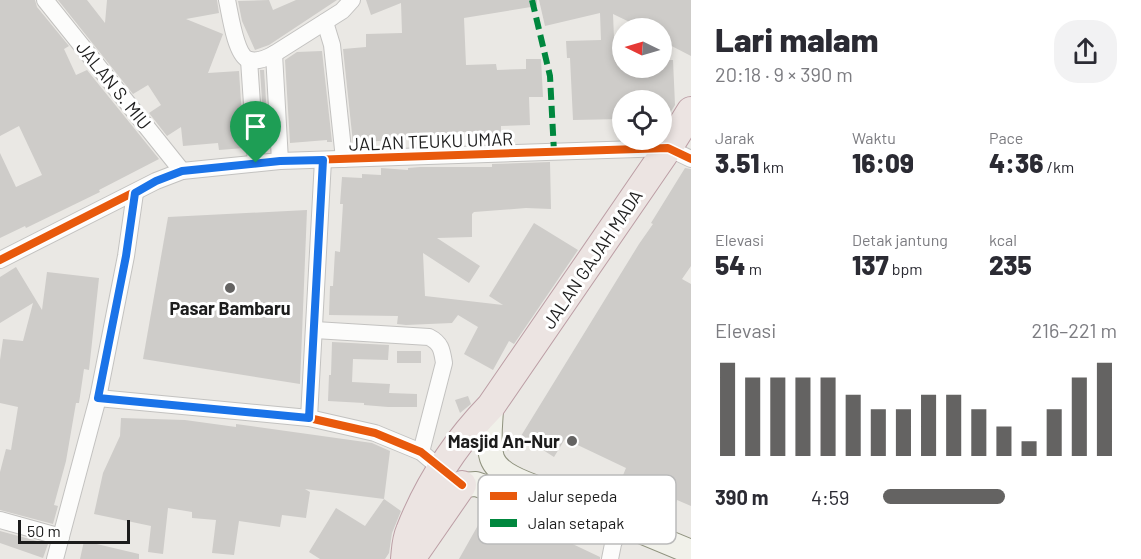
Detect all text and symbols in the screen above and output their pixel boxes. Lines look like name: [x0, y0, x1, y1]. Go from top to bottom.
north arrow: [612, 18, 672, 78]
map controls: [612, 18, 672, 150]
text: Lari malam: [715, 19, 878, 59]
button: share: [1054, 20, 1117, 83]
street label: JALAN S. MIU: [72, 37, 156, 133]
text: 20:18 · 9 × 390 m: [715, 62, 853, 86]
button: locate: [612, 90, 672, 150]
pin: [230, 101, 281, 163]
icon: arrive: [239, 110, 272, 143]
street label: JALAN TEUKU UMAR: [348, 127, 514, 155]
text: Jarak: [715, 128, 754, 147]
text: Waktu: [852, 128, 896, 147]
text: Pace: [989, 128, 1023, 147]
text: 3.51: [715, 147, 760, 178]
text: 16:09: [852, 147, 914, 178]
text: 4:36: [989, 147, 1043, 178]
text: km: [760, 157, 784, 176]
text: /km: [1043, 157, 1074, 176]
street label: JALAN GAJAH MADA: [537, 185, 647, 333]
text: Elevasi: [715, 230, 764, 249]
text: Detak jantung: [852, 230, 948, 249]
text: kcal: [989, 230, 1017, 249]
text: 54: [715, 249, 745, 280]
text: 137: [852, 249, 889, 280]
text: 235: [989, 249, 1032, 280]
text: m: [745, 259, 762, 278]
text: bpm: [889, 259, 923, 278]
marker: Pasar Bambaru: [223, 281, 237, 295]
place label: Pasar Bambaru: [169, 297, 291, 319]
text: Elevasi: [715, 318, 776, 342]
text: 216–221 m: [1032, 318, 1117, 342]
place label: Masjid An-Nur: [448, 430, 560, 452]
marker: Masjid An-Nur: [565, 434, 579, 448]
legend: [478, 475, 676, 544]
text: 390 m: [715, 485, 769, 509]
text: 4:59: [811, 485, 850, 509]
text: Jalur sepeda: [528, 486, 617, 505]
text: Jalan setapak: [528, 513, 624, 532]
scale bar: [18, 517, 130, 544]
text: 50 m: [27, 521, 61, 540]

